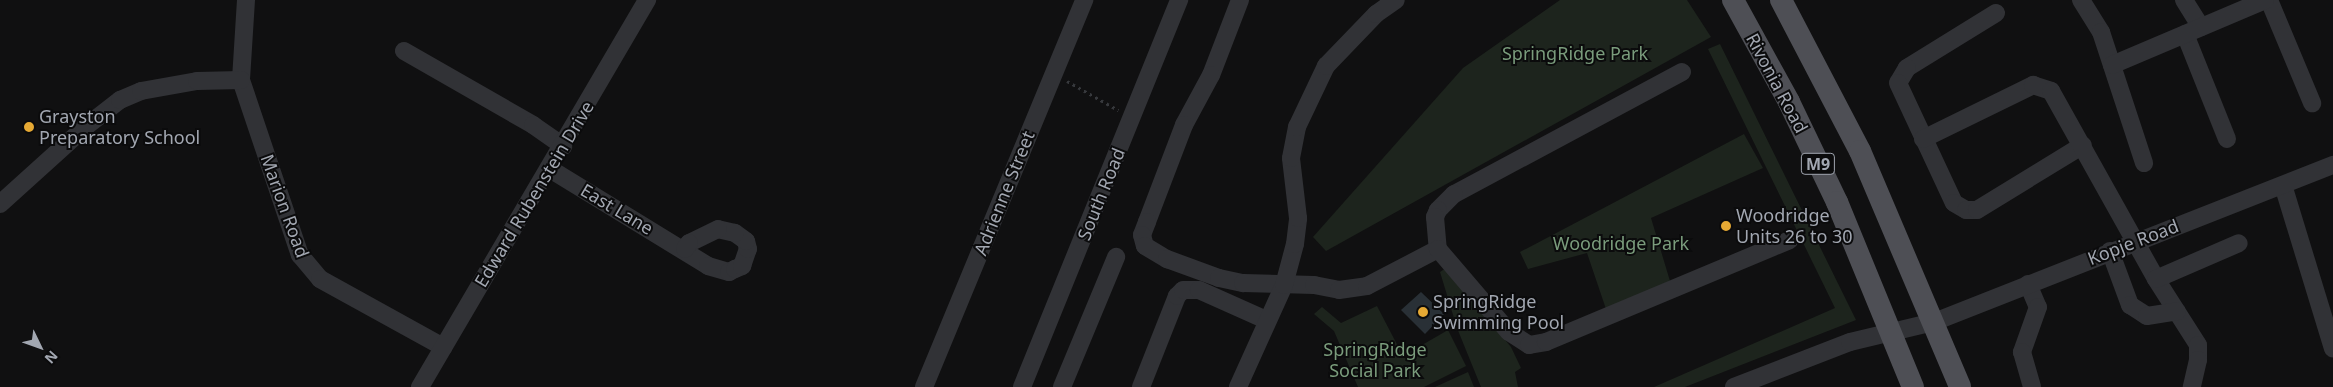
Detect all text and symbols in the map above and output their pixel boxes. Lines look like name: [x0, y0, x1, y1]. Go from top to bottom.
street label: Rivonia Road: [1742, 30, 1812, 136]
park label: SpringRidge Park: [1502, 42, 1648, 64]
street label: Edward Rubenstein Drive: [470, 97, 598, 291]
place label: Grayston Preparatory School: [39, 106, 200, 148]
marker: Grayston Preparatory School: [23, 121, 35, 133]
street label: Adrienne Street: [969, 128, 1039, 258]
street label: South Road: [1073, 145, 1129, 243]
road number: M9: [1800, 150, 1836, 178]
street label: Marion Road: [256, 151, 314, 261]
street label: East Lane: [577, 179, 657, 239]
place label: Woodridge Units 26 to 30: [1736, 205, 1853, 248]
street label: Kopje Road: [2084, 215, 2182, 269]
marker: Woodridge Units 26 to 30: [1720, 220, 1732, 232]
park label: Woodridge Park: [1553, 232, 1689, 254]
place label: SpringRidge Swimming Pool: [1433, 291, 1564, 334]
marker: SpringRidge Swimming Pool: [1417, 306, 1429, 318]
north arrow: [15, 322, 65, 372]
park label: SpringRidge Social Park: [1323, 339, 1427, 382]
text: N: [41, 347, 62, 368]

